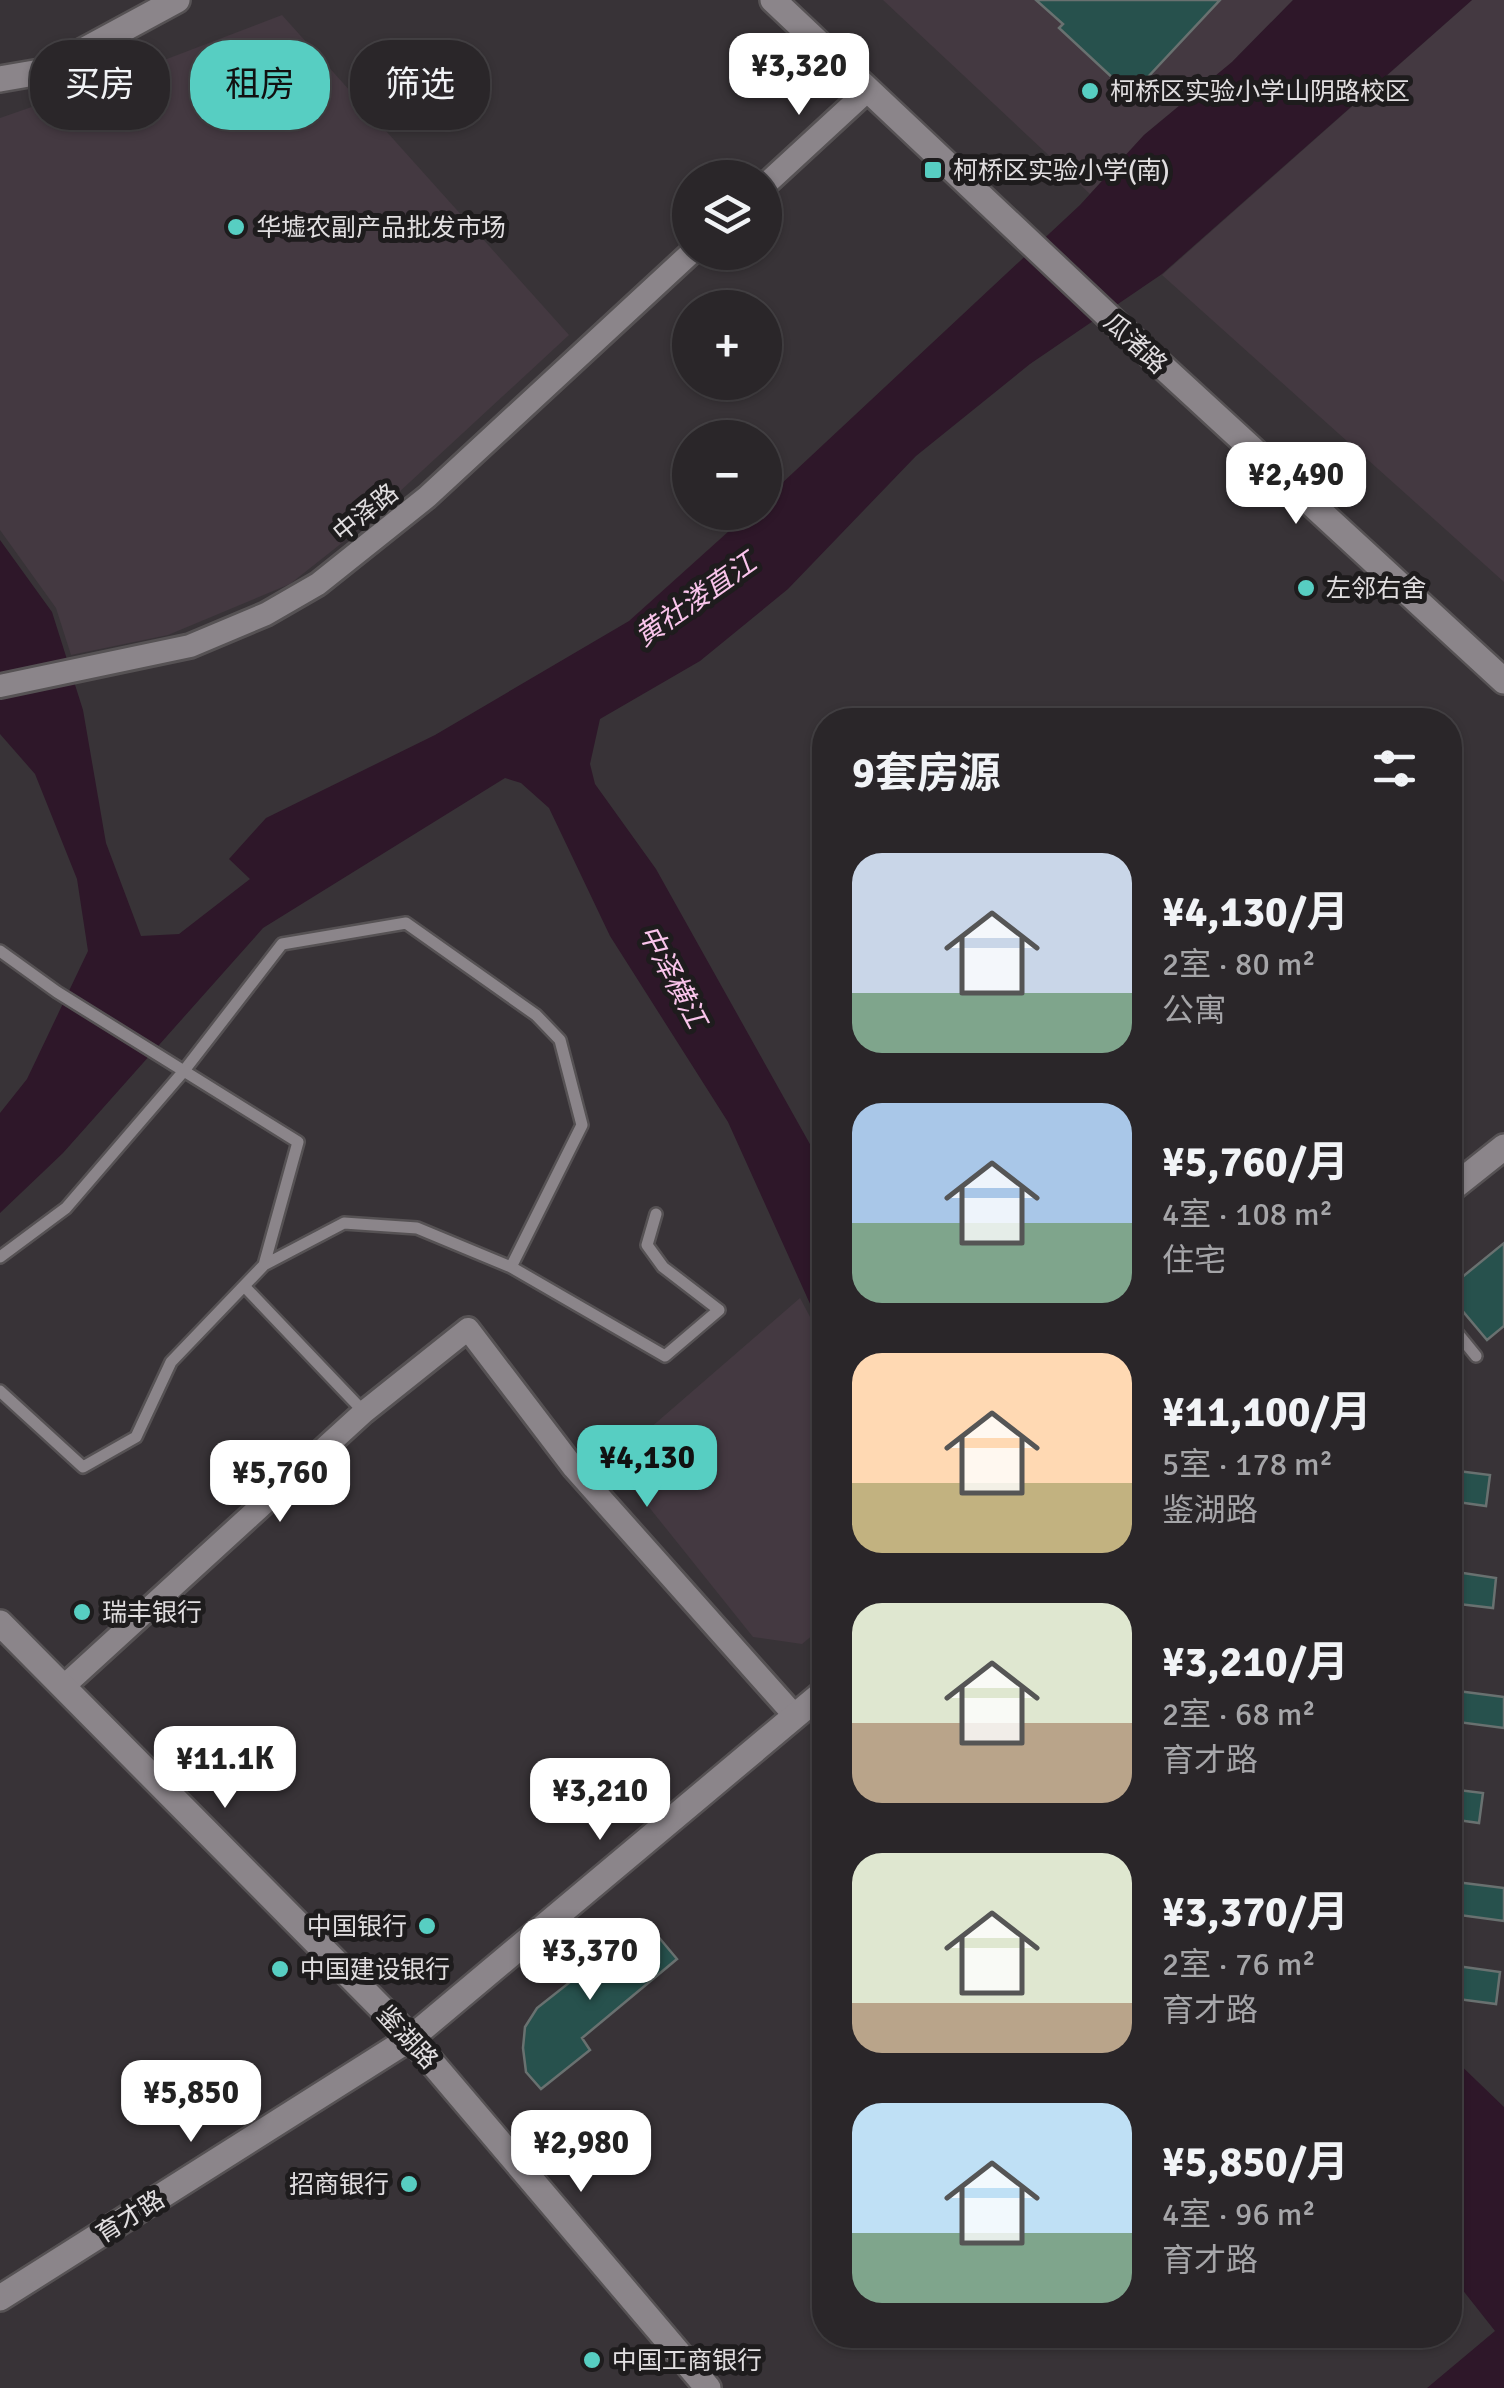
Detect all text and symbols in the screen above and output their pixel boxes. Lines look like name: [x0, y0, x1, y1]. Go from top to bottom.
pin: ¥3,320: [718, 33, 880, 118]
chip: 买房: [30, 40, 170, 130]
chip: 租房: [190, 40, 330, 130]
chip: 筛选: [350, 40, 490, 130]
text: ¥3,320: [751, 46, 847, 85]
place label: 柯桥区实验小学山阴路校区: [1110, 76, 1410, 107]
marker: 柯桥区实验小学山阴路校区: [1079, 80, 1101, 102]
place label: 柯桥区实验小学(南): [953, 155, 1170, 186]
marker: 柯桥区实验小学(南): [922, 159, 944, 181]
map controls: [672, 160, 782, 530]
button: layers: [672, 160, 782, 270]
place label: 华墟农副产品批发市场: [256, 212, 506, 243]
marker: 华墟农副产品批发市场: [225, 216, 247, 238]
button: +: [672, 290, 782, 400]
street label: 瓜渚路: [1098, 306, 1174, 380]
button: −: [672, 420, 782, 530]
pin: ¥2,490: [1215, 442, 1377, 527]
text: ¥2,490: [1248, 455, 1344, 494]
street label: 中泽路: [326, 477, 404, 548]
water label: 黄社溇直江: [628, 544, 765, 654]
place label: 左邻右舍: [1326, 573, 1426, 604]
marker: 左邻右舍: [1295, 577, 1317, 599]
icon: filters: [1367, 741, 1422, 796]
text: 9套房源: [852, 748, 1001, 799]
text: ¥4,130/月: [1162, 887, 1349, 938]
icon: home: [932, 893, 1052, 1013]
water label: 中泽横江: [631, 919, 715, 1037]
text: 2室 · 80 m²: [1162, 945, 1316, 984]
text: 公寓: [1162, 991, 1226, 1030]
text: ¥5,760/月: [1162, 1137, 1349, 1188]
icon: home: [932, 1143, 1052, 1263]
text: 4室 · 108 m²: [1162, 1195, 1333, 1234]
text: 住宅: [1162, 1241, 1226, 1280]
text: ¥11,100/月: [1162, 1387, 1371, 1438]
icon: home: [932, 1393, 1052, 1513]
pin: ¥4,130: [566, 1425, 728, 1510]
text: ¥4,130: [599, 1438, 695, 1477]
pin: ¥5,760: [199, 1440, 361, 1525]
text: 5室 · 178 m²: [1162, 1445, 1333, 1484]
text: ¥5,760: [232, 1453, 328, 1492]
text: 鉴湖路: [1162, 1491, 1258, 1530]
place label: 瑞丰银行: [102, 1597, 202, 1628]
marker: 瑞丰银行: [71, 1601, 93, 1623]
text: ¥3,210/月: [1162, 1637, 1349, 1688]
icon: home: [932, 1643, 1052, 1763]
text: 2室 · 68 m²: [1162, 1695, 1316, 1734]
pin: ¥11.1K: [144, 1726, 306, 1811]
text: ¥11.1K: [176, 1739, 274, 1778]
text: 育才路: [1162, 1741, 1258, 1780]
pin: ¥3,210: [519, 1758, 681, 1843]
text: ¥3,210: [552, 1771, 648, 1810]
text: ¥3,370/月: [1162, 1887, 1349, 1938]
icon: home: [932, 1893, 1052, 2013]
place label: 中国银行: [307, 1911, 407, 1942]
marker: 中国银行: [416, 1915, 438, 1937]
pin: ¥3,370: [509, 1918, 671, 2003]
text: ¥3,370: [542, 1931, 638, 1970]
text: 2室 · 76 m²: [1162, 1945, 1316, 1984]
place label: 中国建设银行: [300, 1954, 450, 1985]
marker: 中国建设银行: [269, 1958, 291, 1980]
text: 育才路: [1162, 1991, 1258, 2030]
street label: 鉴湖路: [371, 1999, 445, 2075]
pin: ¥5,850: [110, 2060, 272, 2145]
text: ¥5,850: [143, 2073, 239, 2112]
pin: ¥2,980: [500, 2110, 662, 2195]
text: ¥2,980: [533, 2123, 629, 2162]
text: ¥5,850/月: [1162, 2137, 1349, 2188]
icon: home: [932, 2143, 1052, 2263]
place label: 招商银行: [289, 2169, 389, 2200]
marker: 招商银行: [398, 2173, 420, 2195]
street label: 育才路: [90, 2183, 170, 2249]
text: 4室 · 96 m²: [1162, 2195, 1316, 2234]
text: 育才路: [1162, 2241, 1258, 2280]
place label: 中国工商银行: [612, 2345, 762, 2376]
marker: 中国工商银行: [581, 2349, 603, 2371]

